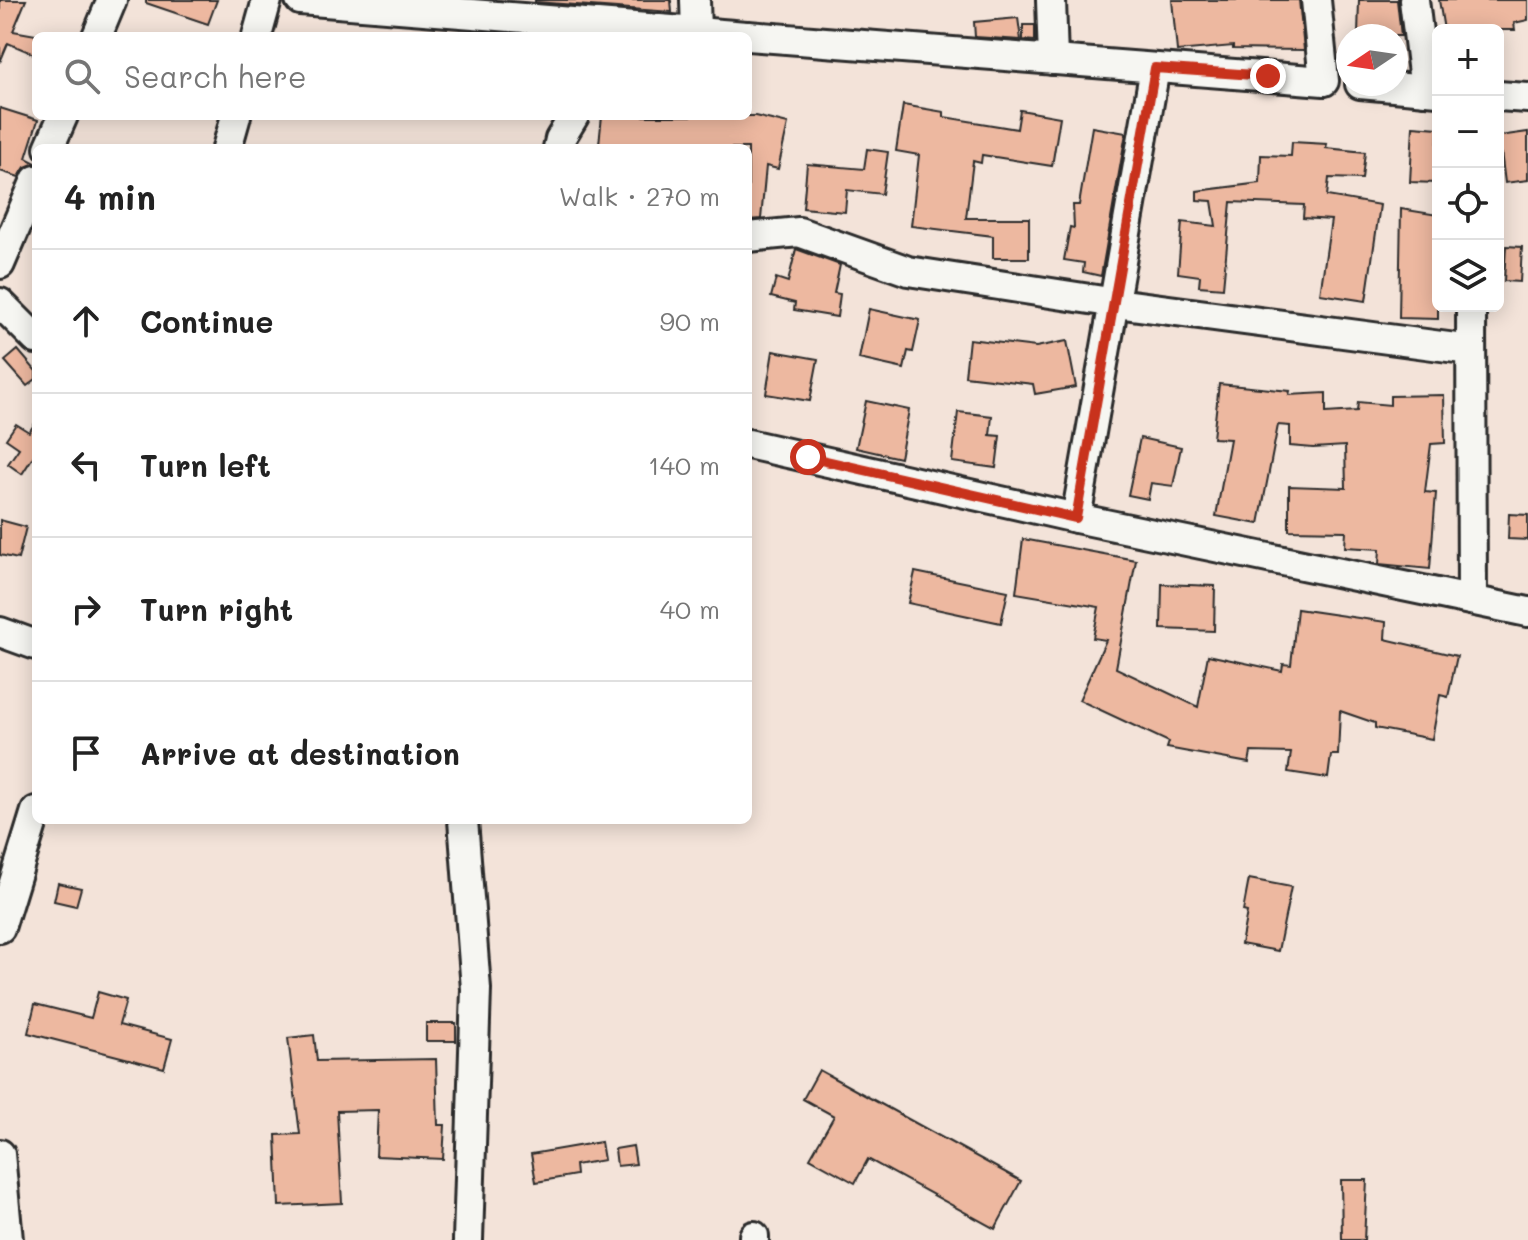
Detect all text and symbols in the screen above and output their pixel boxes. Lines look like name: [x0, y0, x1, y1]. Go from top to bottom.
north arrow: [1336, 24, 1408, 96]
map controls: [1432, 24, 1504, 312]
button: +: [1432, 24, 1504, 96]
search box: [32, 32, 752, 120]
icon: search: [60, 54, 104, 98]
text: Search here: [124, 56, 307, 96]
route end: [1250, 58, 1286, 94]
button: −: [1432, 96, 1504, 168]
button: locate: [1432, 168, 1504, 240]
text: 4 min: [64, 174, 156, 219]
text: Walk · 270 m: [559, 179, 720, 213]
button: layers: [1432, 240, 1504, 312]
icon: ahead: [64, 299, 108, 343]
text: Continue: [140, 301, 273, 341]
text: 90 m: [660, 304, 720, 338]
route start: [790, 439, 826, 475]
icon: left: [64, 443, 108, 487]
text: Turn left: [140, 445, 271, 485]
text: 140 m: [648, 448, 720, 482]
icon: right: [64, 587, 108, 631]
text: Turn right: [140, 589, 293, 629]
text: 40 m: [660, 592, 720, 626]
icon: arrive: [64, 731, 108, 775]
text: Arrive at destination: [140, 733, 460, 773]

